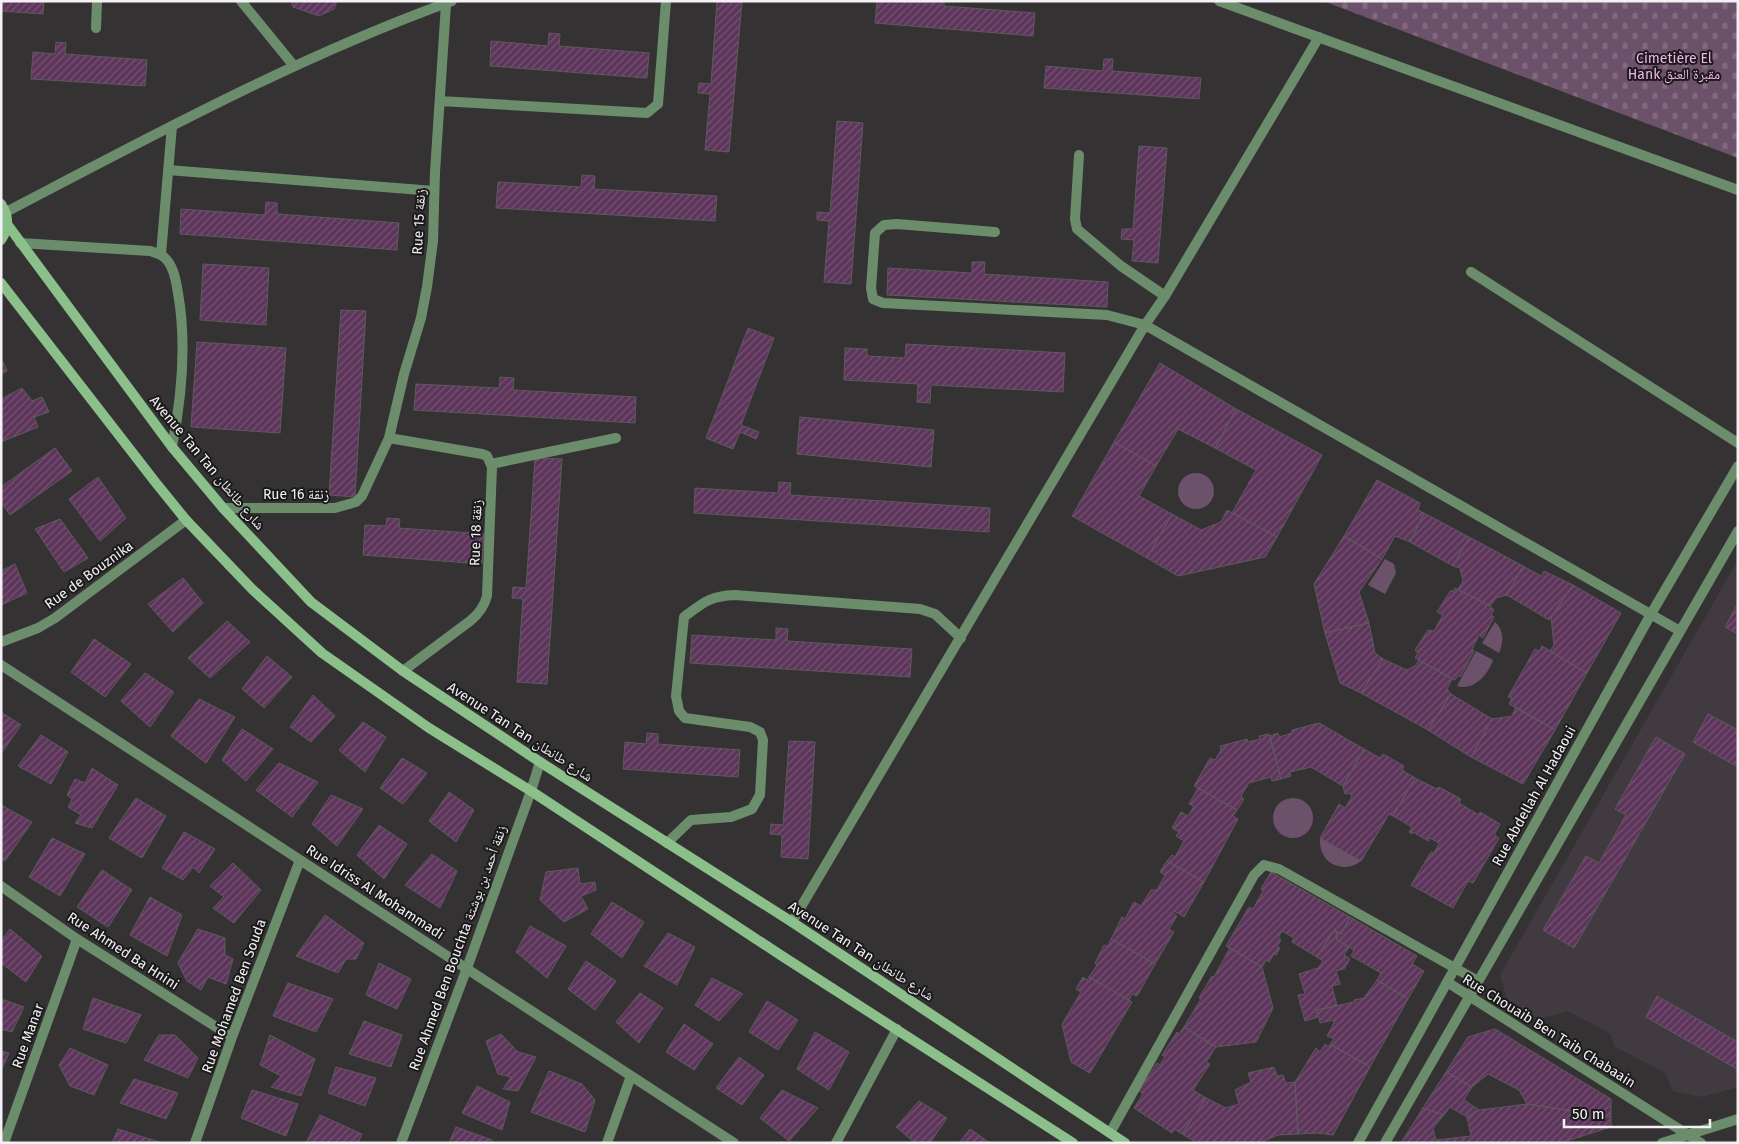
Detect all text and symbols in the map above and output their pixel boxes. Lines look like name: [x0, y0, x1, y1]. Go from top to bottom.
park label: Cimetière El Hank مقبرة العنق: [1628, 50, 1720, 84]
street label: Rue 15 زنقة: [409, 189, 429, 255]
street label: Avenue Tan Tan شارع طانطان: [145, 392, 268, 534]
street label: Rue 16 زنقة: [263, 486, 329, 503]
street label: Rue 18 زنقة: [466, 499, 486, 567]
street label: Rue de Bouznika: [41, 537, 137, 613]
street label: Avenue Tan Tan شارع طانطان: [444, 679, 596, 786]
street label: Rue Abdellah Al Hadaoui: [1488, 723, 1580, 869]
street label: Rue Ahmed Ben Bouchta زنقة أحمد بن بوشتة: [406, 823, 510, 1073]
street label: Rue Idriss Al Mohammadi: [303, 841, 447, 943]
street label: Avenue Tan Tan شارع طانطان: [785, 898, 937, 1005]
street label: Rue Ahmed Ba Hnini: [64, 909, 182, 993]
street label: Rue Mohamed Ben Souda: [198, 917, 270, 1075]
street label: Rue Chouaib Ben Taib Chabaain: [1459, 971, 1639, 1091]
street label: Rue Manar: [8, 1001, 48, 1071]
scale bar: [1564, 1096, 1710, 1128]
text: 50 m: [1572, 1105, 1605, 1123]

